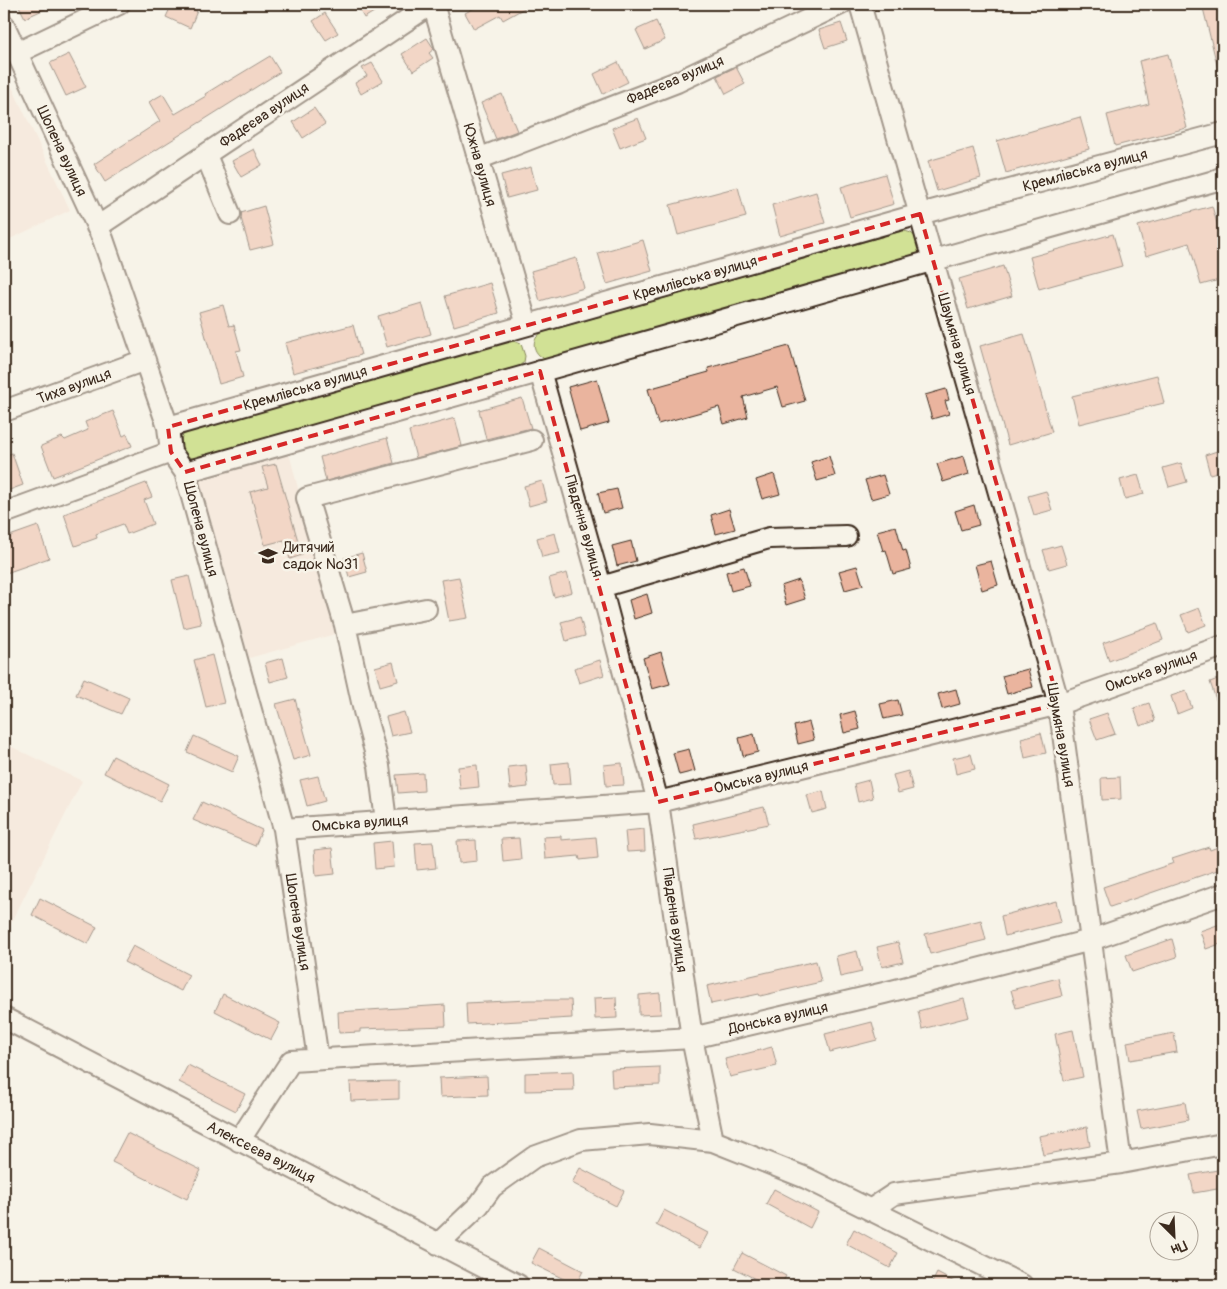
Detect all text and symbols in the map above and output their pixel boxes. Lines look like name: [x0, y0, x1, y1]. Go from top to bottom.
street label: Фадеєва вулиця: [624, 51, 727, 110]
street label: Фадеєва вулиця: [216, 78, 313, 152]
street label: Шопена вулиця: [32, 103, 91, 200]
street label: Южна вулиця: [459, 122, 500, 209]
street label: Кремлівська вулиця: [1021, 145, 1150, 196]
street label: Кремлівська вулиця: [631, 252, 759, 305]
street label: Шаумяна вулиця: [933, 291, 980, 397]
street label: Кремлівська вулиця: [241, 362, 369, 415]
street label: Тиха вулиця: [34, 364, 114, 409]
street label: Південна вулиця: [560, 473, 607, 579]
street label: Шопена вулиця: [179, 479, 222, 579]
place label: Дитячий садок №31: [282, 538, 358, 574]
school or university icon: Дитячий садок №31: [257, 545, 279, 567]
street label: Омська вулиця: [1102, 646, 1200, 697]
street label: Шаумяна вулиця: [1042, 682, 1079, 788]
street label: Омська вулиця: [712, 757, 810, 798]
street label: Омська вулиця: [311, 811, 409, 836]
street label: Південна вулиця: [658, 867, 691, 974]
street label: Шопена вулиця: [280, 872, 315, 972]
street label: Донська вулиця: [725, 998, 830, 1039]
street label: Алексєєва вулиця: [203, 1117, 318, 1188]
north arrow: [1150, 1212, 1200, 1262]
text: Пн: [1169, 1237, 1190, 1258]

